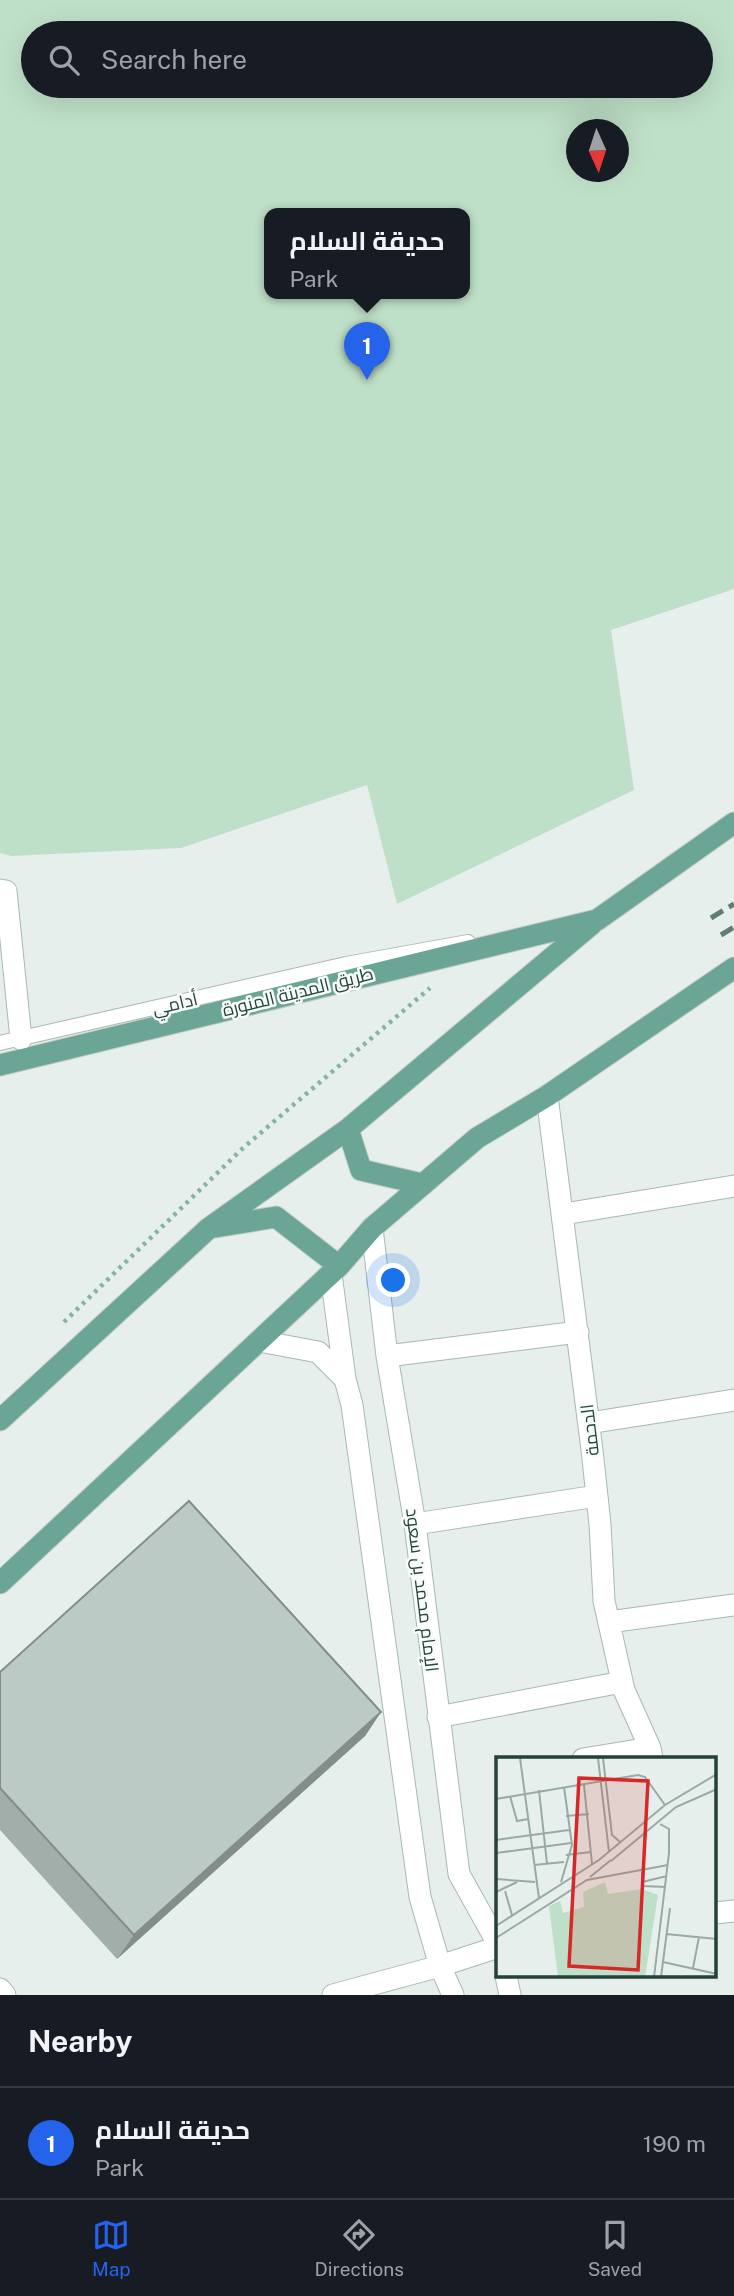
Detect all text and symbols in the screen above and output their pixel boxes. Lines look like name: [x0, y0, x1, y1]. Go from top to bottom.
search box: [21, 21, 713, 98]
icon: search: [45, 41, 83, 79]
text: Search here: [101, 44, 247, 75]
north arrow: [566, 119, 629, 182]
popup: [264, 208, 470, 299]
text: حديقة السلام: [289, 225, 445, 256]
text: Park: [289, 265, 338, 292]
pin: 1: [344, 322, 390, 380]
street label: طريق المدينة المنورة: [220, 963, 376, 1022]
street label: أدامي: [150, 988, 201, 1023]
your location: [376, 1263, 410, 1297]
street label: الدحمة: [576, 1403, 603, 1457]
street label: الإمام محمد بن سعود: [400, 1507, 443, 1673]
inset map: [496, 1757, 716, 1978]
text: Nearby: [28, 2023, 132, 2059]
text: حديقة السلام: [95, 2114, 250, 2145]
text: 1: [46, 2130, 56, 2157]
text: 190 m: [643, 2130, 706, 2157]
text: Park: [95, 2154, 144, 2181]
tab: Map: [92, 2216, 131, 2280]
tab: Directions: [315, 2216, 404, 2280]
tab: Saved: [588, 2216, 642, 2280]

